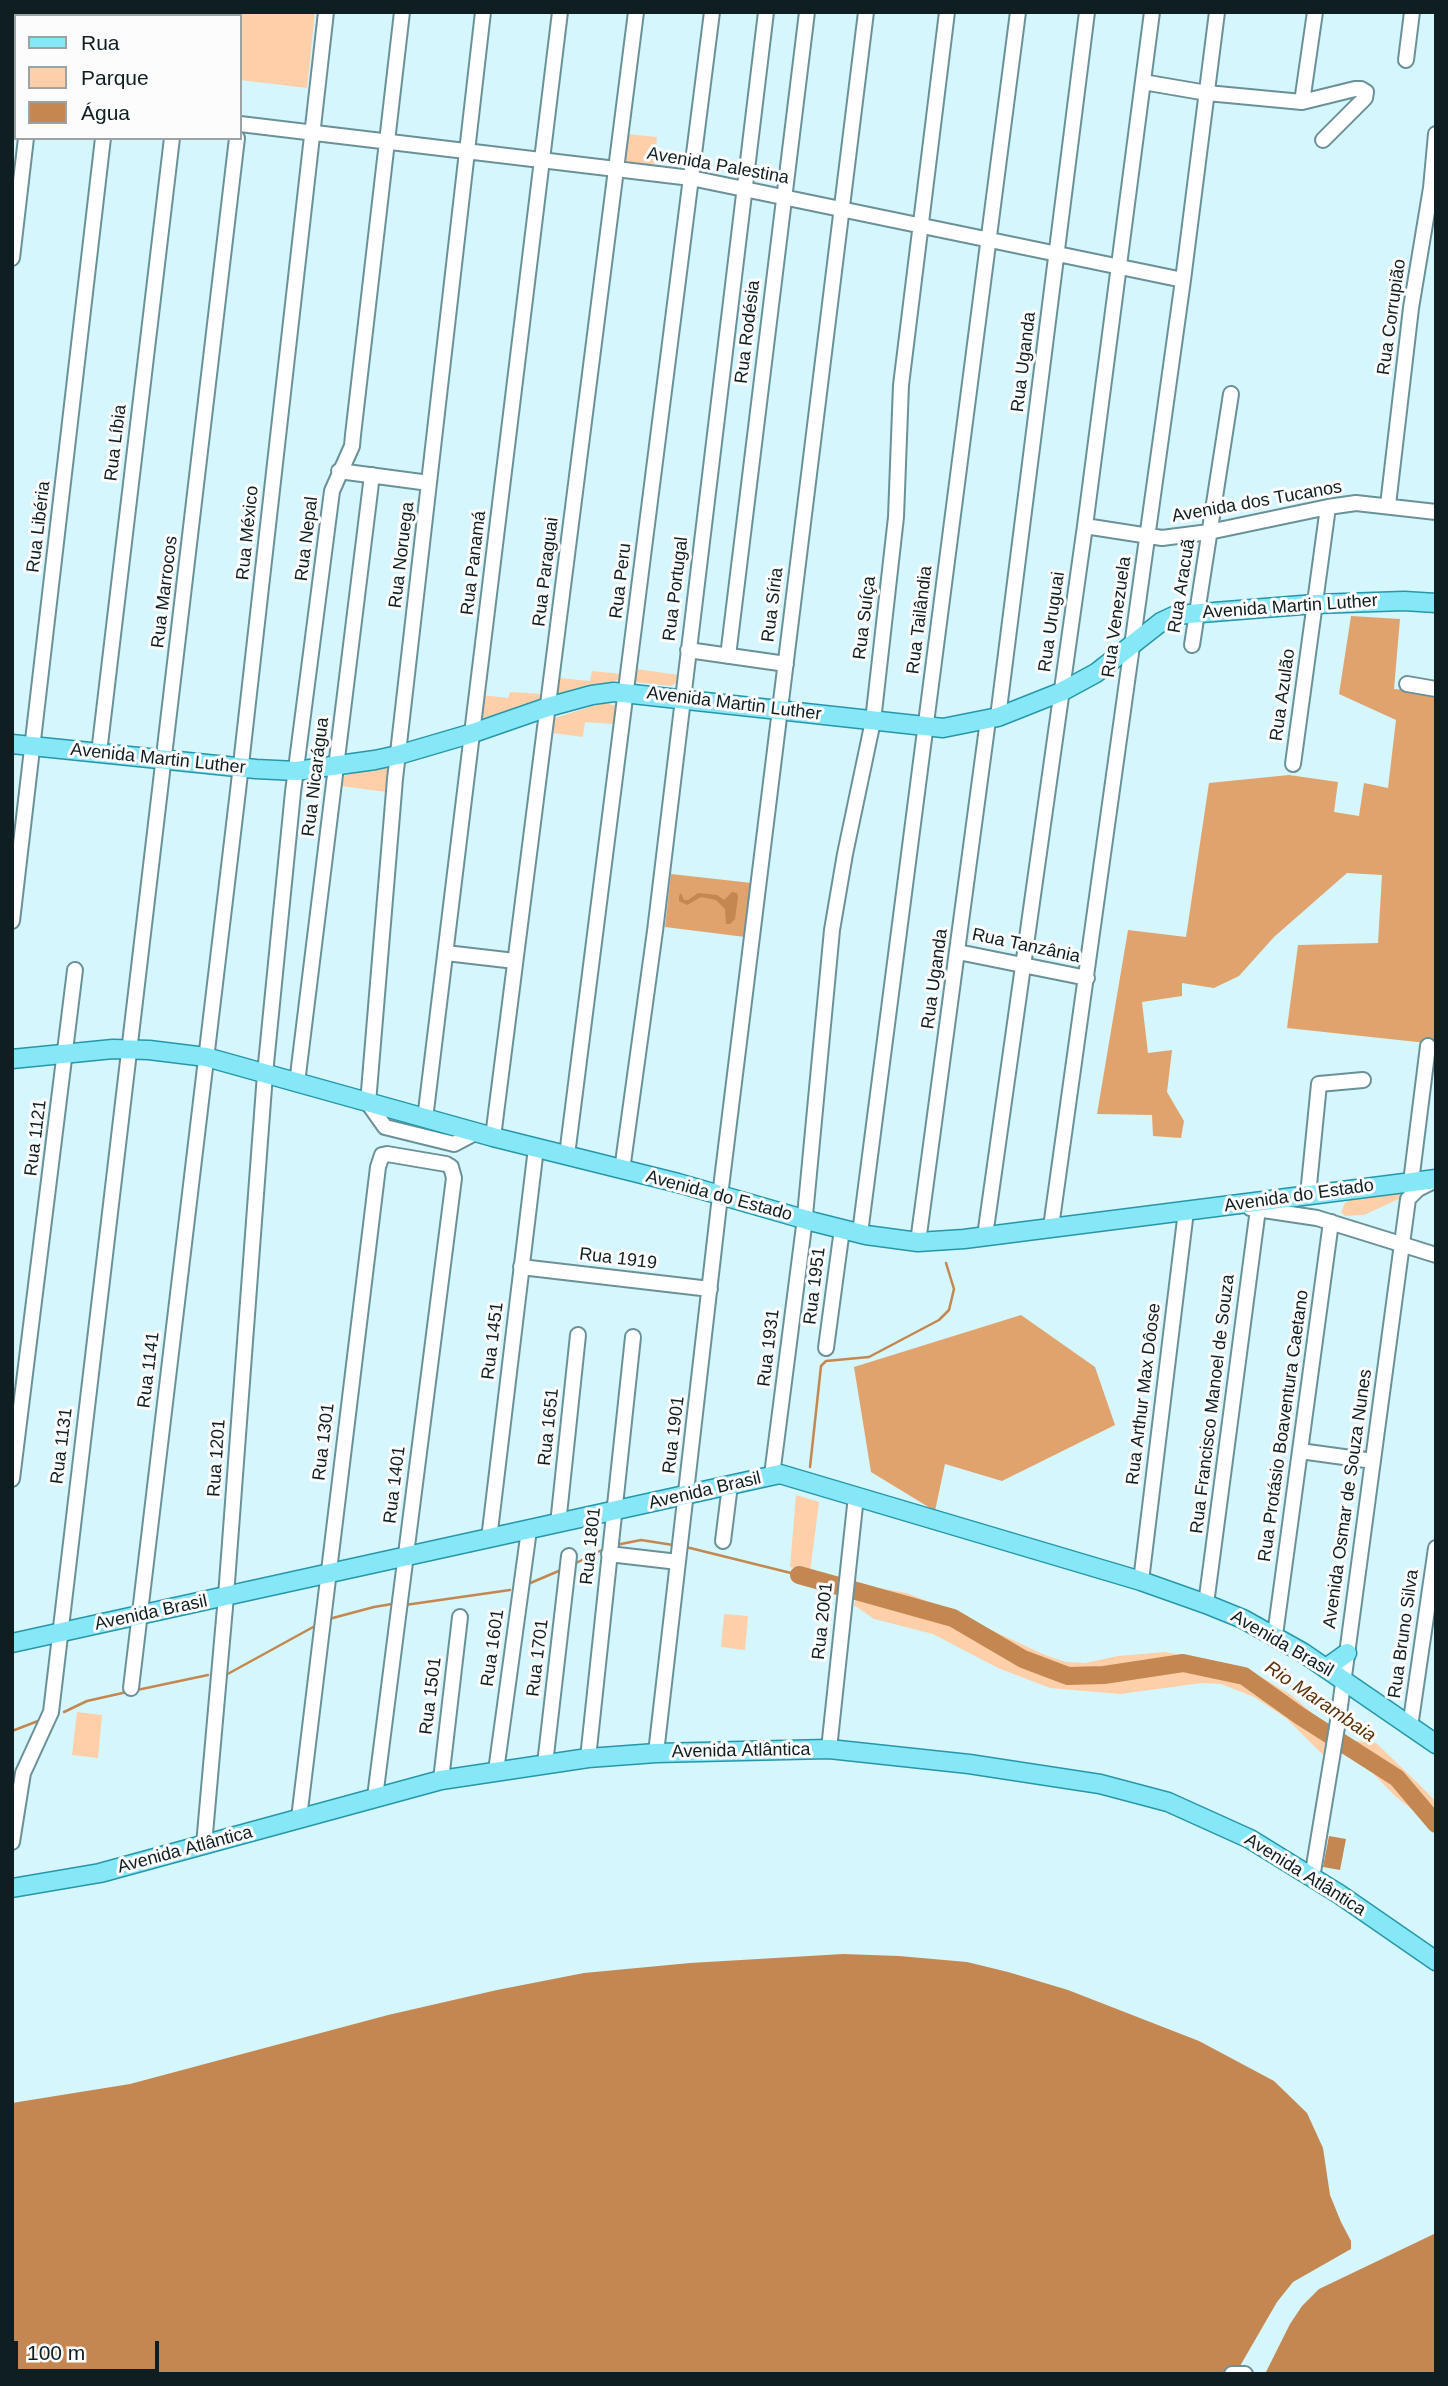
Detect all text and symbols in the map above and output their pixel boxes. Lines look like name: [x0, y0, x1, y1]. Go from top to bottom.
legend: [14, 14, 242, 140]
text: Rua: [81, 31, 120, 54]
text: Parque: [81, 66, 149, 89]
text: Água: [81, 101, 130, 124]
street label: Avenida Palestina: [645, 143, 791, 189]
street label: Rua Corrupião: [1373, 258, 1411, 376]
street label: Rua Rodésia: [731, 279, 765, 385]
street label: Rua Uganda: [1007, 311, 1041, 413]
street label: Rua Líbia: [101, 403, 131, 483]
street label: Avenida dos Tucanos: [1170, 476, 1344, 528]
street label: Rua Libéria: [23, 480, 55, 574]
street label: Rua México: [232, 485, 264, 581]
street label: Rua Nepal: [291, 495, 323, 583]
street label: Rua Noruega: [385, 501, 419, 609]
street label: Rua Panamá: [457, 510, 491, 616]
street label: Rua Paraguai: [529, 516, 563, 628]
street label: Rua Marrocos: [147, 535, 183, 649]
street label: Rua Portugal: [659, 536, 693, 642]
street label: Rua Aracuã: [1164, 537, 1200, 635]
street label: Rua Peru: [606, 542, 636, 620]
street label: Rua Venezuela: [1098, 555, 1136, 679]
street label: Rua Tailândia: [903, 565, 937, 675]
street label: Rua Síria: [758, 566, 788, 644]
street label: Rua Uruguai: [1034, 570, 1070, 674]
street label: Rua Suíça: [849, 575, 881, 661]
street label: Avenida Martin Luther: [1202, 590, 1378, 624]
street label: Rua Azulão: [1266, 647, 1300, 743]
street label: Avenida Martin Luther: [645, 683, 823, 725]
street label: Rua Nicarágua: [298, 716, 334, 838]
street label: Avenida Martin Luther: [69, 739, 247, 779]
street label: Rua Tanzânia: [970, 924, 1082, 968]
street label: Rua Uganda: [917, 927, 953, 1031]
street label: Rua 1121: [21, 1099, 51, 1177]
street label: Avenida do Estado: [643, 1166, 795, 1226]
street label: Avenida do Estado: [1223, 1175, 1375, 1217]
street label: Rua 1919: [578, 1244, 658, 1274]
street label: Rua 1951: [800, 1246, 830, 1326]
street label: Rua Francisco Manoel de Souza: [1186, 1273, 1240, 1535]
street label: Rua Protásio Boaventura Caetano: [1254, 1289, 1314, 1563]
street label: Rua 1451: [478, 1301, 508, 1381]
street label: Rua Arthur Max Dôose: [1122, 1302, 1166, 1486]
street label: Rua 1931: [754, 1308, 784, 1388]
street label: Rua 1141: [134, 1331, 164, 1409]
street label: Avenida Osmar de Souza Nunes: [1319, 1368, 1377, 1630]
street label: Rua 1651: [534, 1387, 564, 1467]
street label: Rua 1901: [659, 1395, 689, 1475]
street label: Rua 1301: [309, 1402, 339, 1482]
street label: Rua 1131: [47, 1407, 77, 1485]
street label: Rua 1201: [204, 1418, 230, 1498]
street label: Rua 1401: [380, 1445, 410, 1525]
street label: Avenida Brasil: [647, 1468, 763, 1514]
street label: Rua 1801: [576, 1506, 606, 1586]
street label: Rua Bruno Silva: [1384, 1568, 1424, 1700]
street label: Rua 2001: [808, 1581, 838, 1661]
street label: Avenida Brasil: [93, 1591, 209, 1635]
street label: Avenida Brasil: [1227, 1606, 1337, 1682]
street label: Rua 1601: [477, 1608, 509, 1688]
street label: Rua 1701: [523, 1618, 553, 1698]
street label: Rua 1501: [416, 1656, 446, 1736]
water label: Rio Marambaia: [1260, 1657, 1380, 1747]
street label: Avenida Atlântica: [671, 1739, 811, 1763]
street label: Avenida Atlântica: [115, 1822, 255, 1878]
street label: Avenida Atlântica: [1240, 1829, 1370, 1921]
scale bar: [18, 2326, 163, 2370]
text: 100 m: [27, 2341, 85, 2364]

